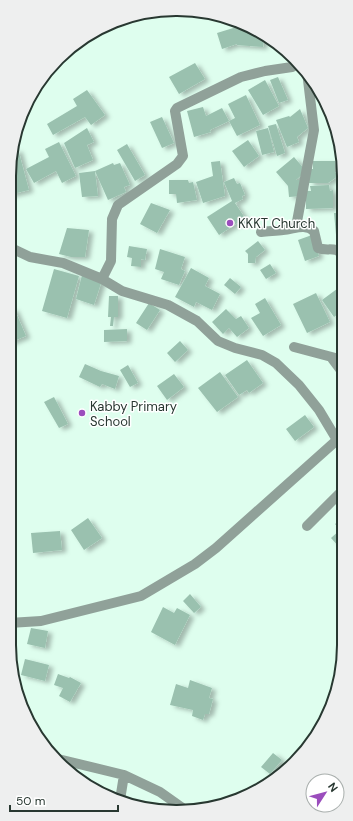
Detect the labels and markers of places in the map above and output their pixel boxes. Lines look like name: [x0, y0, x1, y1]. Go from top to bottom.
place label: KKKT Church: [238, 215, 315, 232]
marker: KKKT Church: [225, 218, 235, 228]
place label: Kabby Primary School: [90, 398, 177, 430]
marker: Kabby Primary School: [77, 408, 87, 418]

